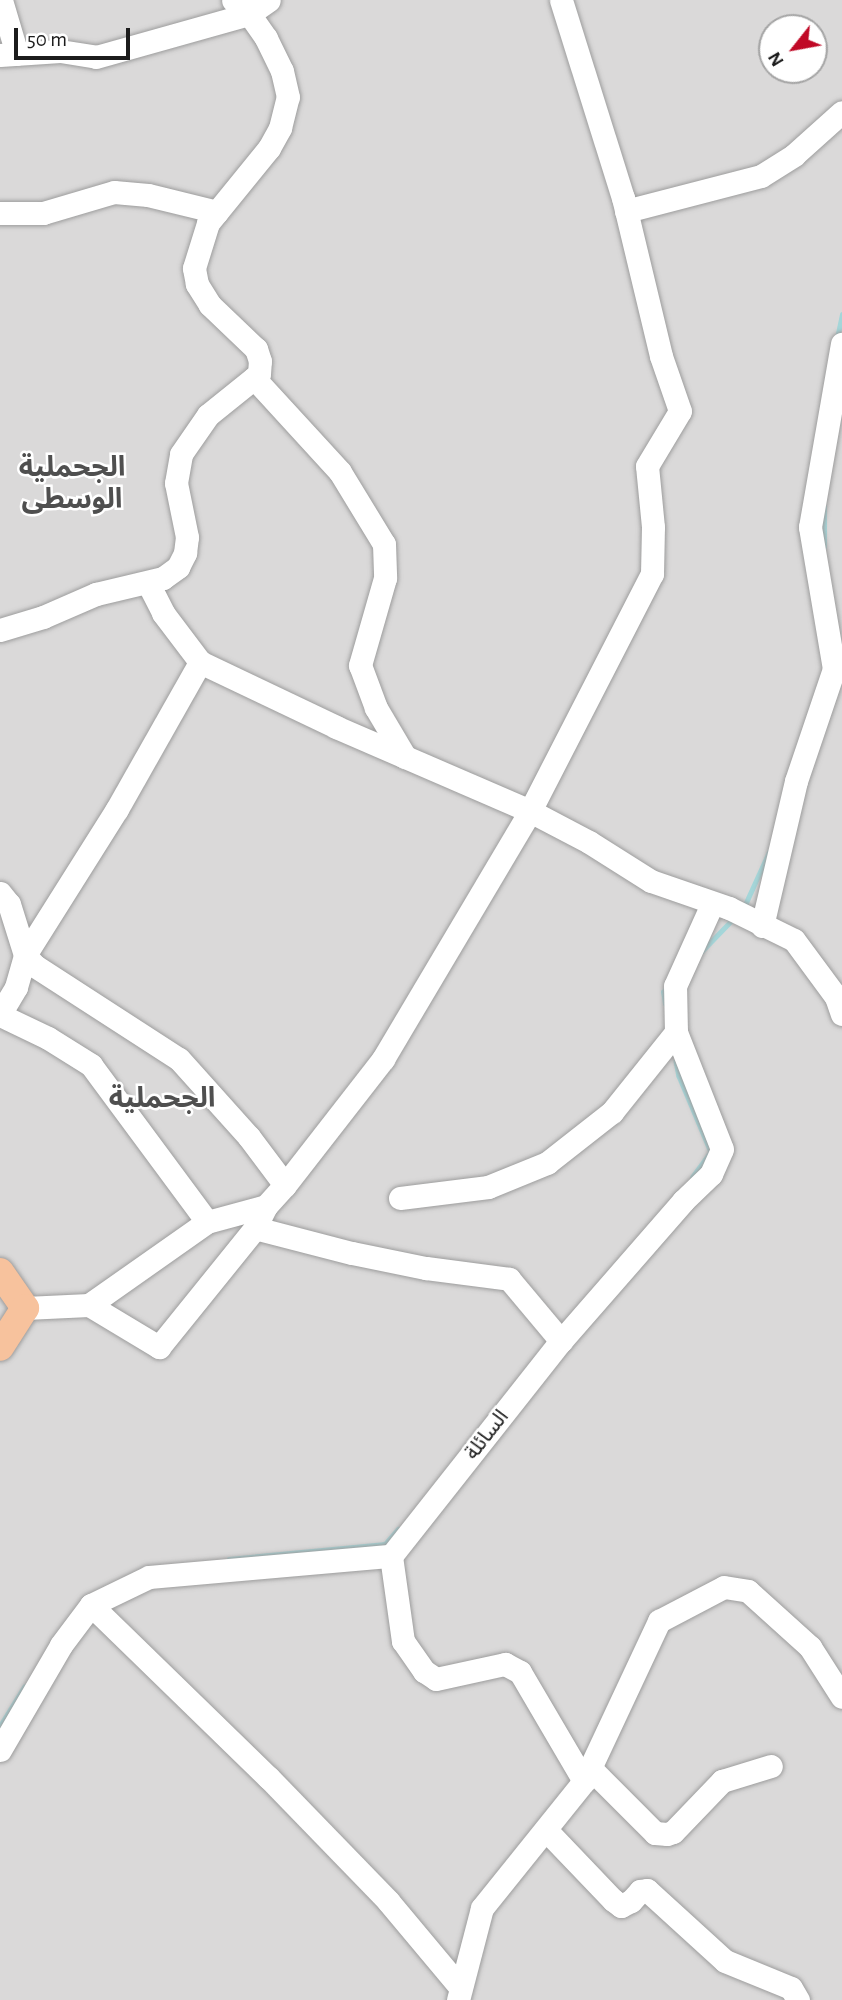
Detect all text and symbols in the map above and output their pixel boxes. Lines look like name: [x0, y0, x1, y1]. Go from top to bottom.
scale bar: [18, 14, 133, 58]
north arrow: [758, 14, 828, 84]
text: 50 m: [27, 29, 67, 50]
text: N: [765, 48, 788, 70]
district label: الجحملية الوسطى: [19, 451, 125, 517]
district label: الجحملية: [109, 1082, 215, 1116]
street label: السائلة: [460, 1405, 514, 1465]

